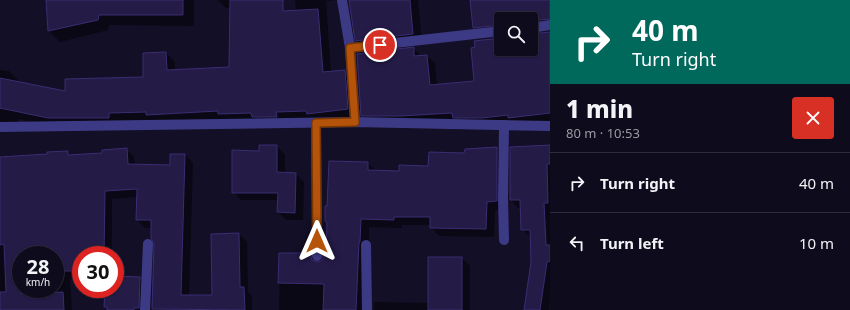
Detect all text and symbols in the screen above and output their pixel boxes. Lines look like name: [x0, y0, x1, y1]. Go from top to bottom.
text: 40 m: [632, 11, 699, 49]
map controls: [494, 12, 538, 56]
button: search: [494, 12, 538, 56]
icon: right: [566, 16, 618, 68]
pin: [363, 28, 397, 62]
icon: arrive: [369, 34, 391, 56]
text: Turn right: [632, 47, 716, 71]
text: 1 min: [566, 92, 633, 125]
button: close: [792, 97, 834, 139]
text: 80 m · 10:53: [566, 124, 640, 142]
icon: right: [566, 172, 588, 194]
text: Turn right: [600, 173, 675, 193]
text: 40 m: [799, 173, 834, 193]
position arrow: [296, 220, 338, 262]
icon: left: [566, 232, 588, 254]
text: Turn left: [600, 233, 664, 253]
text: 10 m: [799, 233, 834, 253]
speed limit sign: 30: [72, 246, 124, 298]
text: 28: [27, 253, 49, 280]
text: km/h: [26, 275, 50, 289]

